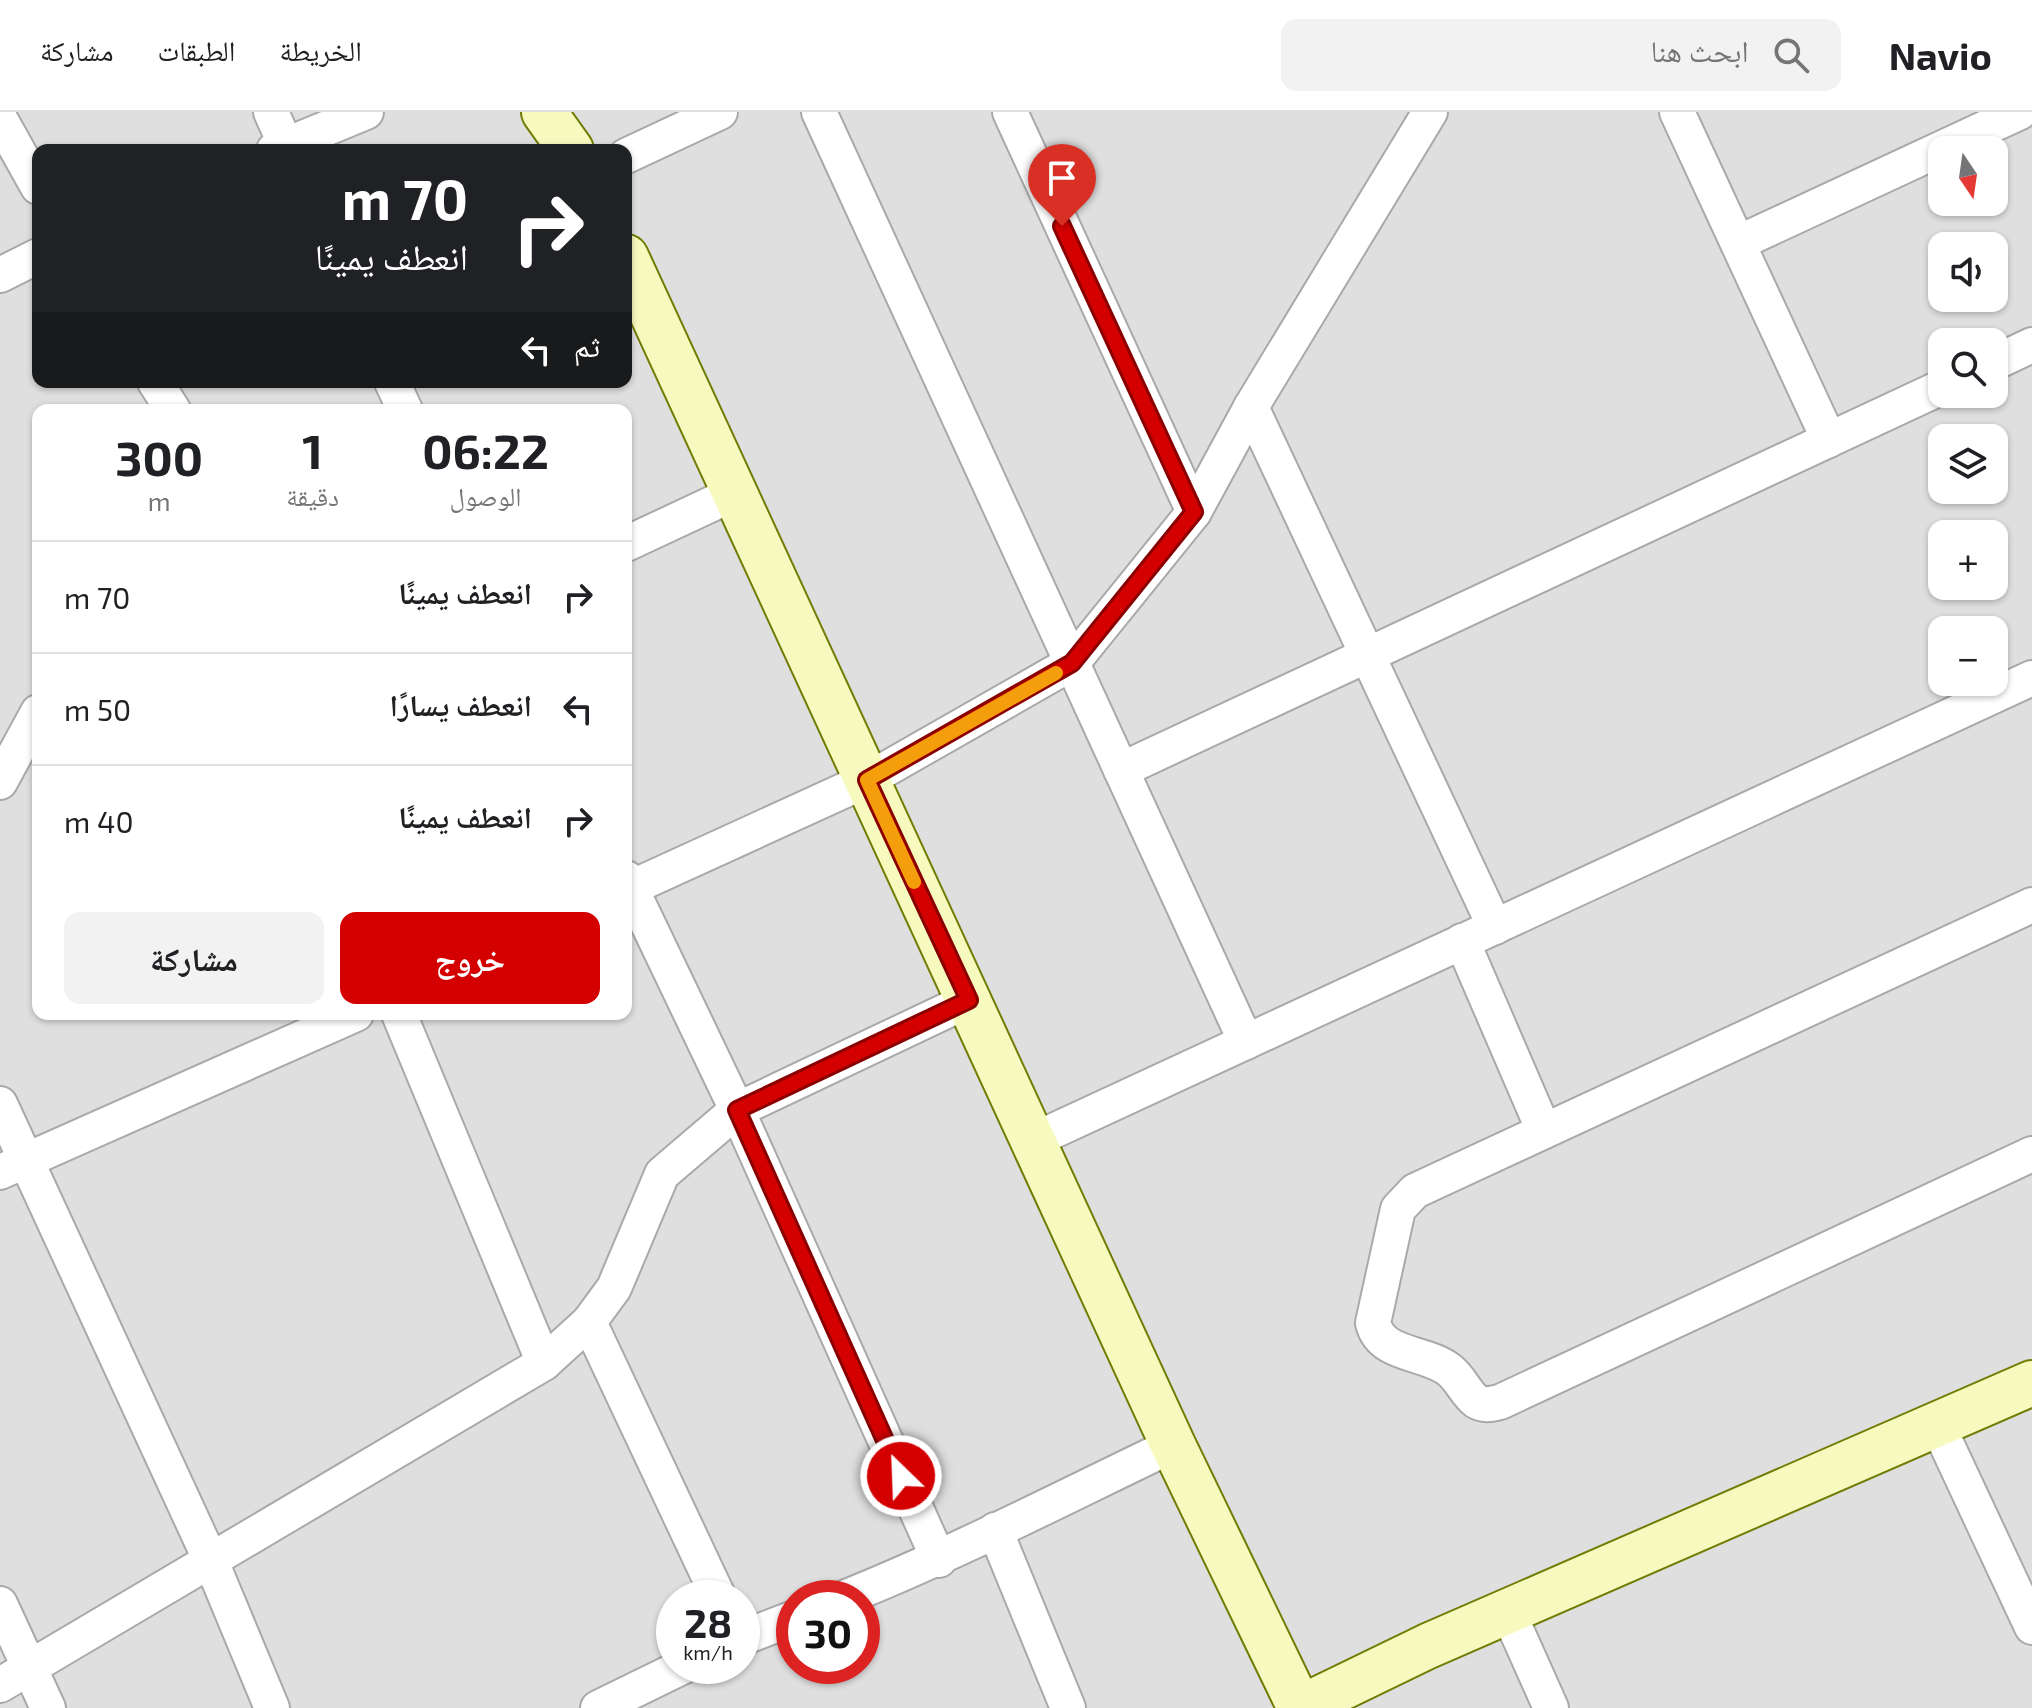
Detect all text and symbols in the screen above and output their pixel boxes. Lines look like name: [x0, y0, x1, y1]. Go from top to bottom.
search box: [1281, 19, 1841, 91]
text: ابحث هنا: [1650, 32, 1749, 68]
text: Navio: [1889, 32, 1992, 78]
text: مشاركة: [40, 33, 114, 67]
text: الطبقات: [158, 33, 235, 67]
text: الخريطة: [279, 33, 362, 67]
icon: search: [1769, 33, 1813, 77]
north arrow: [1928, 136, 2008, 216]
map controls: [1928, 136, 2008, 696]
pin: [1028, 144, 1096, 226]
icon: arrive: [1040, 156, 1084, 200]
text: 70 m: [342, 164, 468, 231]
icon: right: [496, 176, 600, 280]
button: sound: [1928, 232, 2008, 312]
text: انعطف يمينًا: [315, 234, 468, 277]
text: ثم: [574, 327, 600, 363]
icon: left: [514, 328, 558, 372]
button: search: [1928, 328, 2008, 408]
text: 1: [302, 421, 323, 479]
text: 06:22: [422, 421, 549, 479]
button: layers: [1928, 424, 2008, 504]
text: 300: [115, 428, 203, 486]
text: دقيقة: [286, 480, 339, 511]
text: الوصول: [450, 480, 521, 511]
text: m: [148, 485, 170, 516]
button: +: [1928, 520, 2008, 600]
text: انعطف يمينًا: [398, 574, 532, 610]
icon: right: [556, 575, 600, 619]
text: 70 m: [64, 579, 130, 615]
button: −: [1928, 616, 2008, 696]
text: انعطف يسارًا: [390, 686, 532, 722]
icon: left: [556, 687, 600, 731]
text: 50 m: [64, 691, 131, 727]
text: انعطف يمينًا: [398, 798, 532, 834]
icon: right: [556, 799, 600, 843]
text: 40 m: [64, 803, 134, 839]
button: مشاركة: [64, 912, 324, 1004]
button: خروج: [340, 912, 600, 1004]
position arrow: [859, 1434, 943, 1518]
speed limit sign: 30: [776, 1580, 880, 1684]
text: 28: [684, 1598, 732, 1646]
text: km/h: [683, 1640, 733, 1664]

